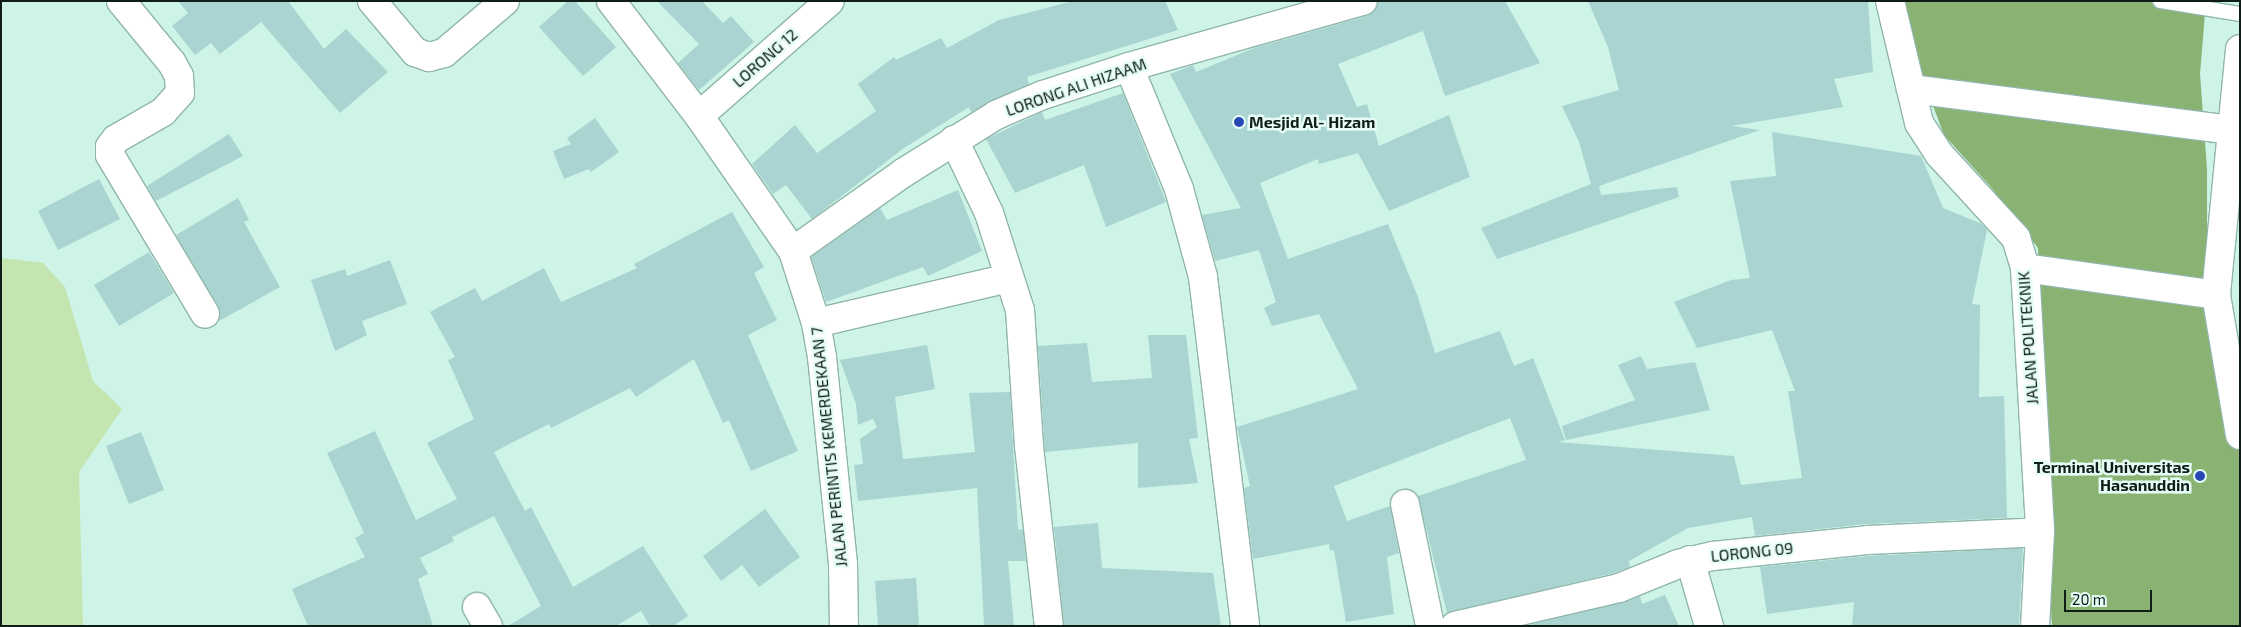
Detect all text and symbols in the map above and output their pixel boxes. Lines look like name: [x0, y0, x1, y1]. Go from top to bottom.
street label: LORONG 12: [729, 25, 801, 91]
street label: LORONG ALI HIZAAM: [1003, 54, 1149, 120]
place label: Mesjid Al- Hizam: [1249, 112, 1376, 132]
marker: Mesjid Al- Hizam: [1233, 116, 1245, 128]
street label: JALAN POLITEKNIK: [2014, 271, 2042, 405]
street label: JALAN PERINTIS KEMERDEKAAN 7: [807, 326, 851, 568]
place label: Terminal Universitas Hasanuddin: [2033, 457, 2190, 495]
marker: Terminal Universitas Hasanuddin: [2194, 470, 2206, 482]
street label: LORONG 09: [1710, 538, 1794, 566]
scale bar: [2066, 580, 2154, 612]
text: 20 m: [2072, 590, 2106, 608]

